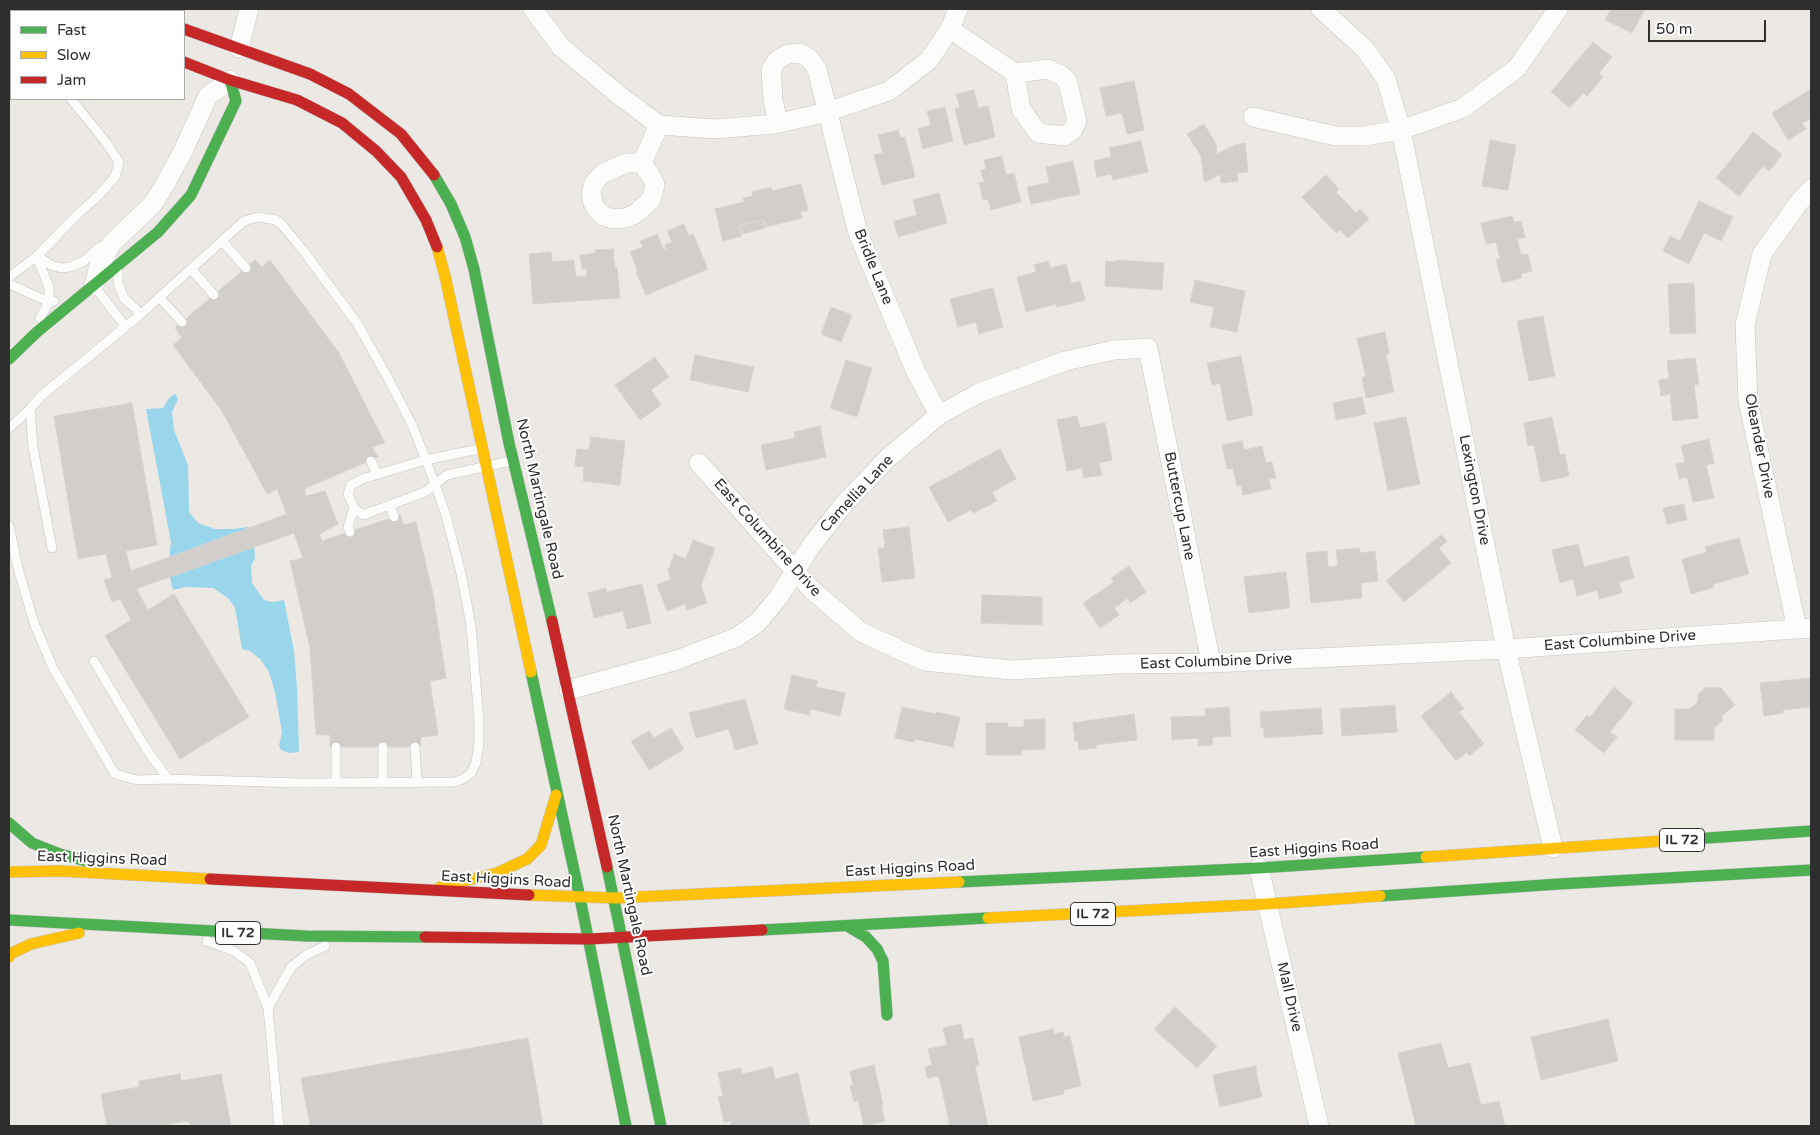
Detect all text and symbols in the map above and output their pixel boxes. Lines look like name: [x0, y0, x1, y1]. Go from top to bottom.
legend: [10, 10, 185, 100]
scale bar: [1650, 10, 1768, 42]
text: 50 m: [1656, 20, 1693, 38]
text: Fast: [57, 21, 86, 39]
text: Slow: [57, 46, 91, 64]
text: Jam: [57, 71, 86, 89]
street label: Bridle Lane: [850, 227, 896, 307]
street label: Oleander Drive: [1740, 392, 1778, 500]
street label: North Martingale Road: [512, 417, 566, 581]
street label: Lexington Drive: [1454, 433, 1494, 547]
street label: Buttercup Lane: [1160, 450, 1198, 562]
street label: Camellia Lane: [817, 452, 897, 536]
street label: East Columbine Drive: [709, 475, 825, 601]
street label: East Columbine Drive: [1543, 627, 1697, 655]
street label: East Columbine Drive: [1140, 650, 1292, 674]
street label: North Martingale Road: [603, 813, 655, 977]
road number: IL 72: [1660, 828, 1704, 852]
street label: East Higgins Road: [1248, 835, 1380, 863]
street label: East Higgins Road: [37, 848, 167, 870]
street label: East Higgins Road: [845, 857, 975, 881]
street label: East Higgins Road: [441, 868, 571, 892]
road number: IL 72: [1070, 902, 1116, 926]
road number: IL 72: [216, 921, 260, 944]
street label: Mall Drive: [1272, 960, 1306, 1034]

